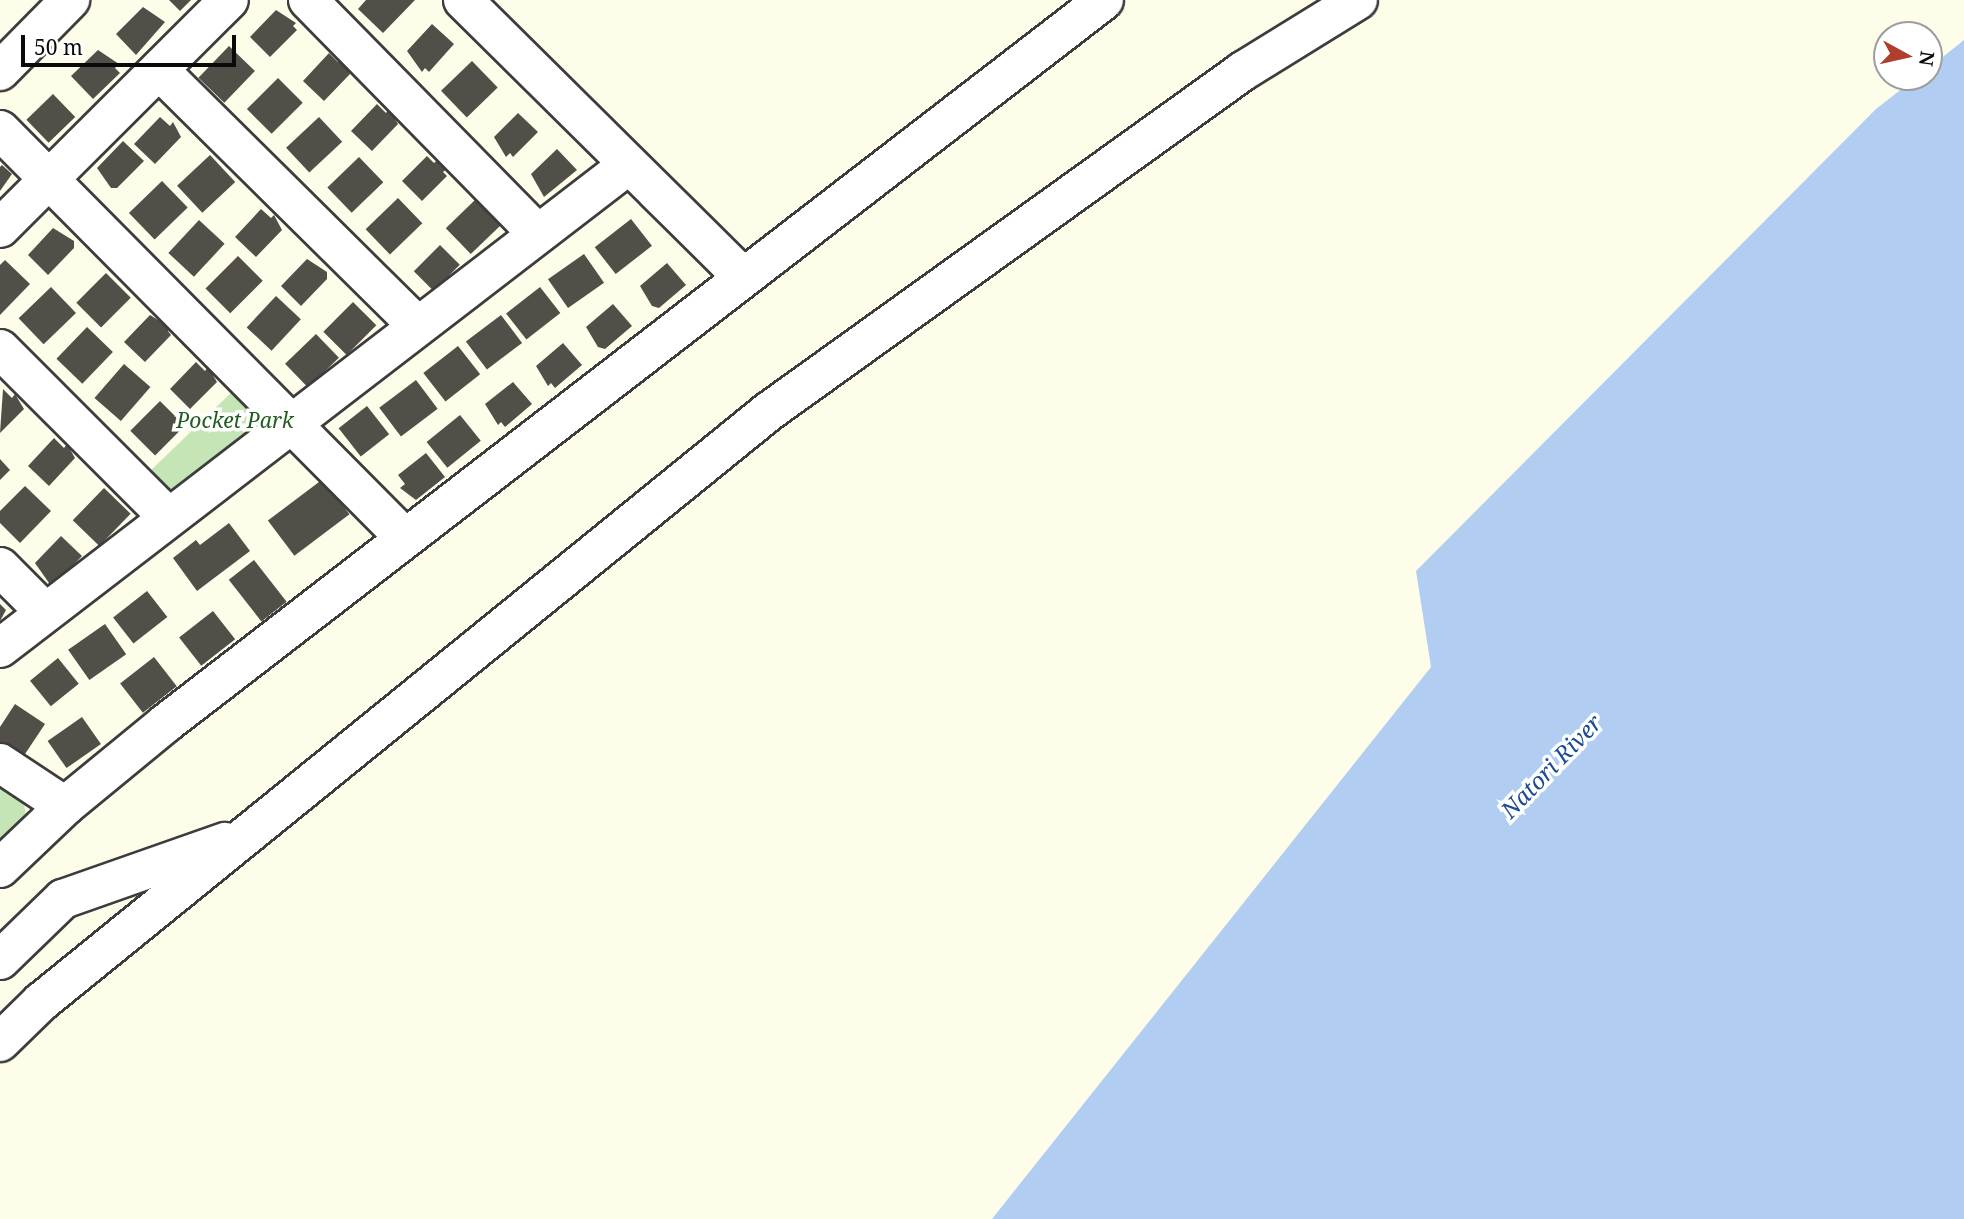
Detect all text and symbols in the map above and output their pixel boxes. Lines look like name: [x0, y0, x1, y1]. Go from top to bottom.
scale bar: [24, 21, 240, 65]
north arrow: [1873, 21, 1943, 91]
text: 50 m: [34, 33, 83, 61]
text: N: [1913, 49, 1941, 68]
park label: Pocket Park: [176, 407, 294, 433]
water label: Natori River: [1495, 709, 1607, 823]

